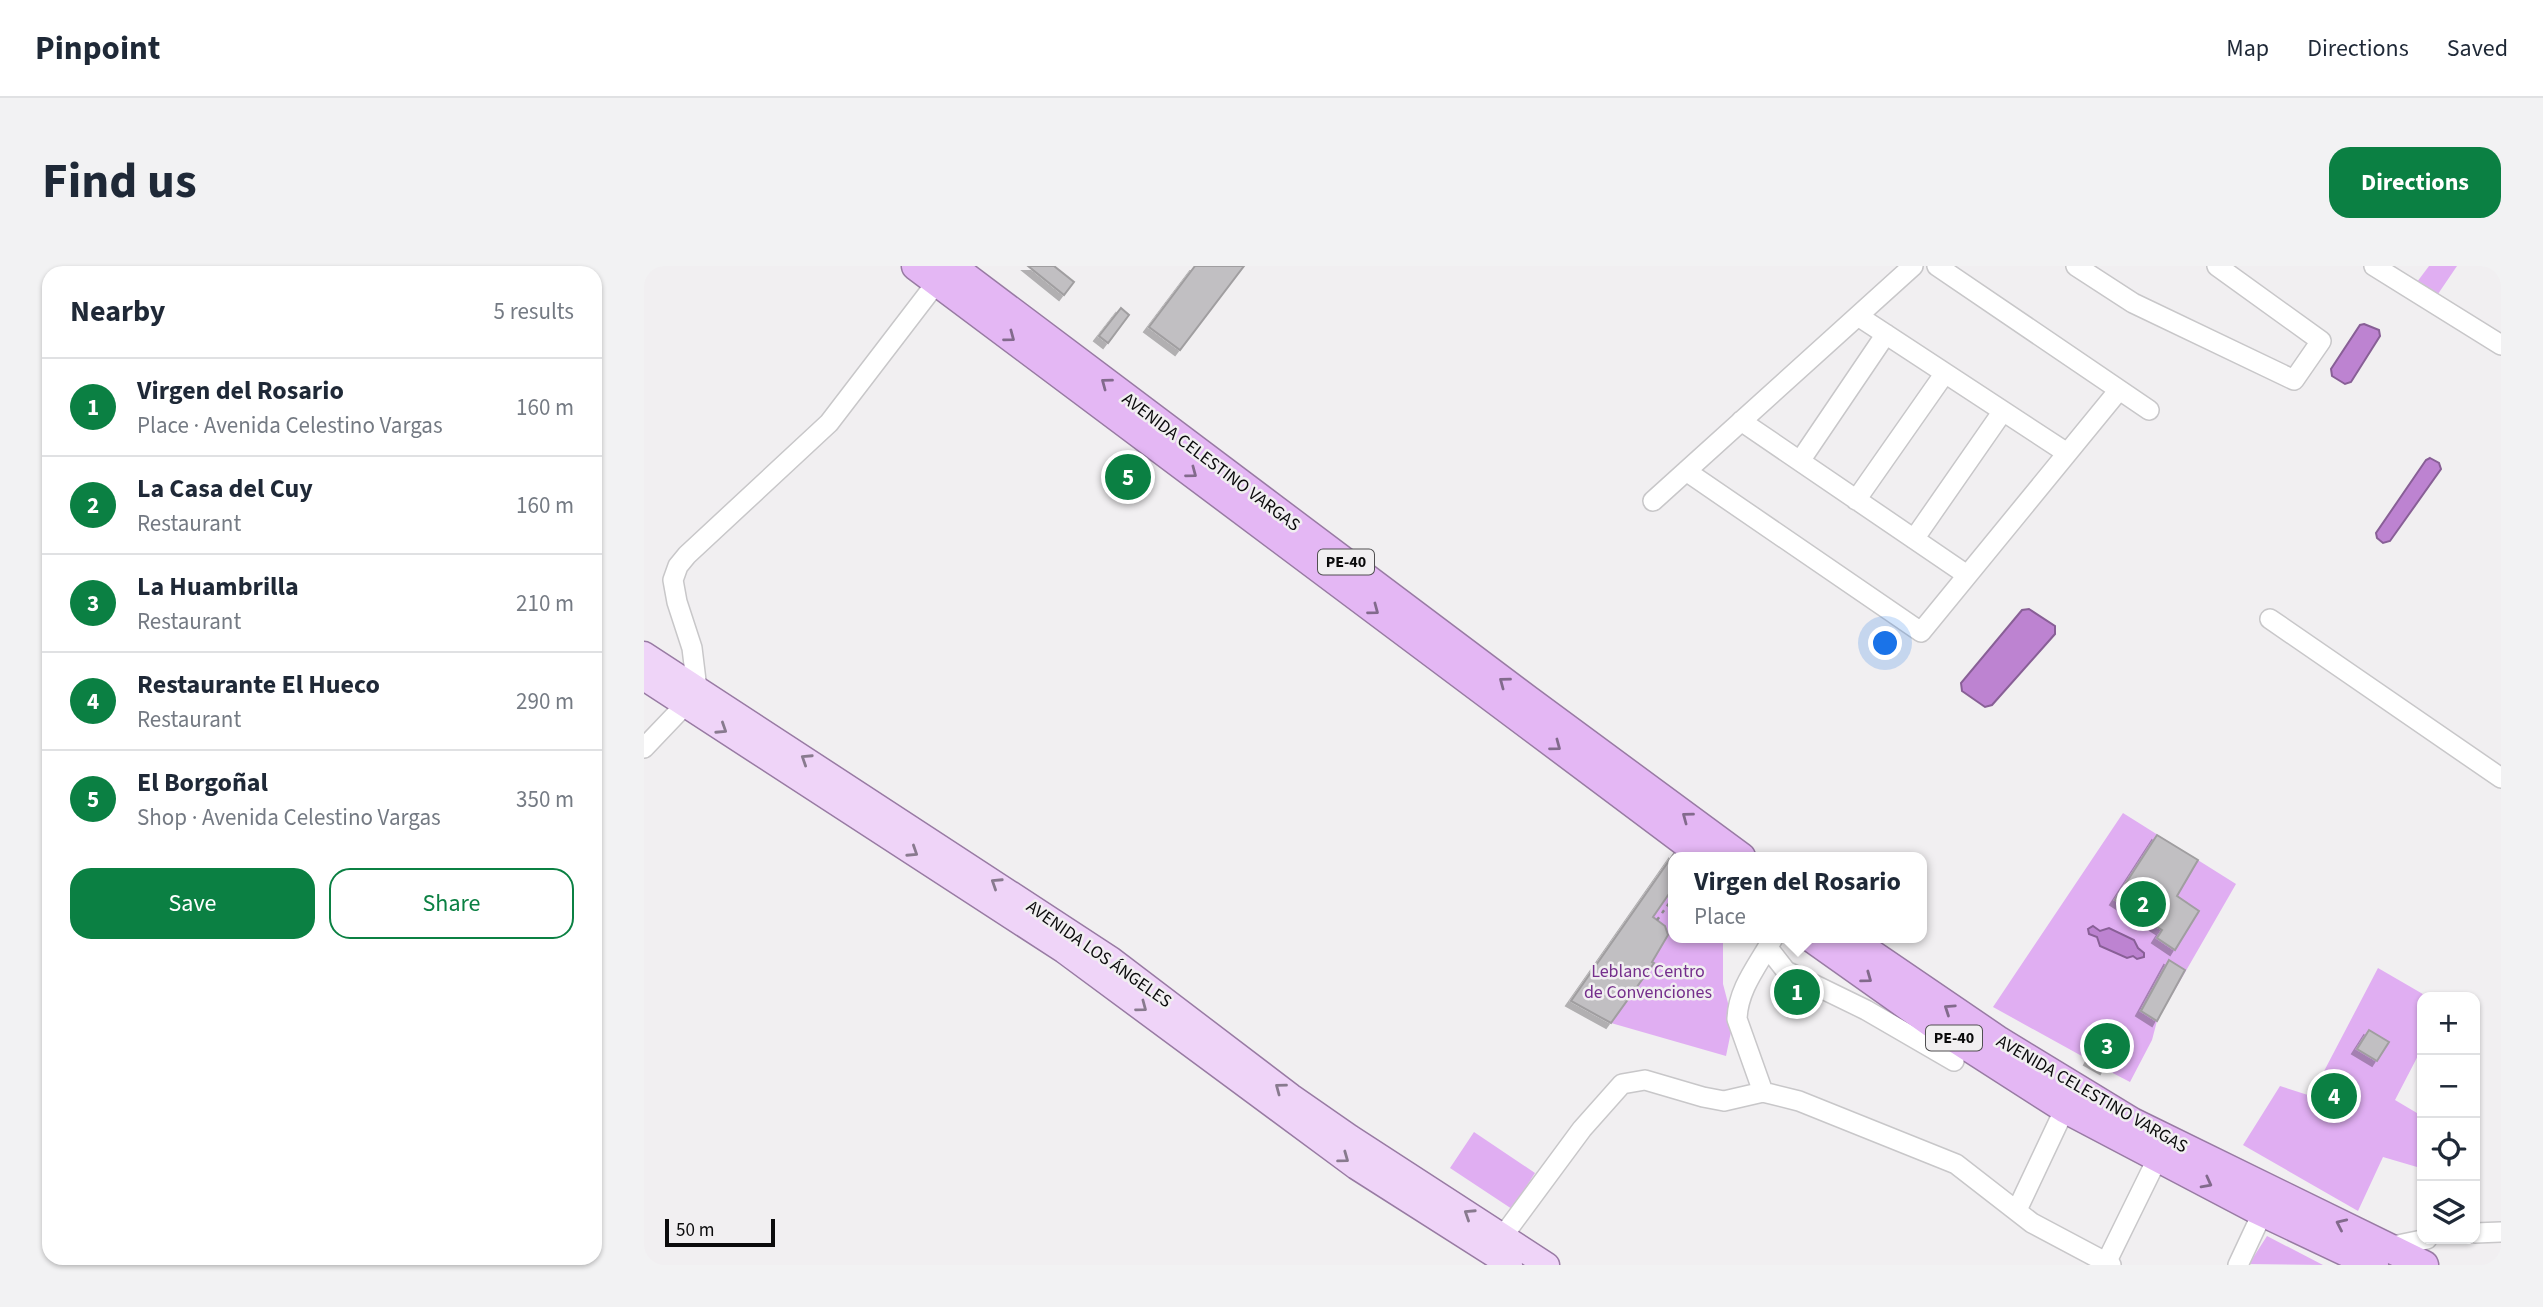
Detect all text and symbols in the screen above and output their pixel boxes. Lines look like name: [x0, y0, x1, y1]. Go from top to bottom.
text: Pinpoint: [35, 25, 161, 72]
text: Map: [2226, 31, 2269, 66]
text: Directions: [2307, 31, 2409, 66]
text: Saved: [2447, 31, 2508, 66]
text: Find us: [42, 147, 197, 217]
button: Directions: [2329, 147, 2501, 218]
text: Nearby: [70, 290, 165, 333]
text: 5 results: [494, 295, 574, 328]
one-way arrow: [1002, 329, 1015, 341]
text: Virgen del Rosario: [137, 372, 344, 409]
one-way arrow: [1102, 378, 1114, 391]
street label: AVENIDA CELESTINO VARGAS: [1117, 387, 1305, 537]
text: 1: [87, 391, 99, 424]
text: 160 m: [516, 391, 574, 424]
text: Place · Avenida Celestino Vargas: [137, 409, 443, 442]
pin: 5: [1105, 451, 1151, 503]
one-way arrow: [1184, 465, 1197, 477]
text: La Casa del Cuy: [137, 470, 313, 507]
text: 2: [87, 489, 99, 522]
text: 160 m: [516, 489, 574, 522]
text: Restaurant: [137, 507, 241, 540]
road number: PE-40: [1318, 550, 1374, 574]
text: La Huambrilla: [137, 568, 299, 605]
text: 3: [87, 587, 99, 620]
text: 210 m: [516, 587, 574, 620]
one-way arrow: [1366, 601, 1379, 614]
text: Restaurant: [137, 605, 241, 638]
your location: [1868, 626, 1902, 660]
text: Restaurante El Hueco: [137, 666, 380, 703]
one-way arrow: [1499, 677, 1511, 690]
text: 4: [87, 685, 99, 718]
text: 290 m: [516, 685, 574, 718]
text: Restaurant: [137, 703, 241, 736]
one-way arrow: [714, 720, 727, 733]
one-way arrow: [1548, 738, 1561, 750]
one-way arrow: [800, 754, 813, 767]
text: El Borgoñal: [137, 764, 268, 801]
text: 5: [87, 783, 99, 816]
text: 350 m: [516, 783, 574, 816]
text: Shop · Avenida Celestino Vargas: [137, 801, 441, 834]
one-way arrow: [1682, 812, 1695, 825]
one-way arrow: [905, 844, 918, 856]
popup: [1668, 852, 1927, 943]
text: Virgen del Rosario: [1694, 863, 1901, 900]
button: Save: [70, 868, 315, 939]
button: Share: [329, 868, 574, 939]
one-way arrow: [991, 878, 1004, 891]
pin: 2: [2120, 878, 2166, 930]
street label: AVENIDA LOS ÁNGELES: [1021, 894, 1177, 1014]
text: Place: [1694, 900, 1746, 933]
park label: Leblanc Centro de Convenciones: [1584, 959, 1712, 1005]
pin: 1: [1774, 966, 1820, 1018]
one-way arrow: [1859, 970, 1872, 982]
map controls: [2417, 992, 2480, 1244]
button: +: [2417, 992, 2480, 1055]
one-way arrow: [1134, 999, 1146, 1012]
one-way arrow: [1944, 1004, 1957, 1017]
pin: 3: [2084, 1020, 2130, 1072]
road number: PE-40: [1926, 1026, 1982, 1051]
street label: AVENIDA CELESTINO VARGAS: [1992, 1029, 2192, 1159]
button: −: [2417, 1055, 2480, 1118]
pin: 4: [2311, 1070, 2357, 1122]
one-way arrow: [1275, 1083, 1288, 1096]
button: locate: [2417, 1118, 2480, 1181]
one-way arrow: [1336, 1150, 1348, 1162]
one-way arrow: [2200, 1175, 2212, 1188]
button: layers: [2417, 1181, 2480, 1244]
one-way arrow: [1464, 1210, 1477, 1223]
scale bar: [665, 1216, 775, 1248]
text: 50 m: [676, 1217, 714, 1244]
one-way arrow: [2336, 1219, 2348, 1233]

